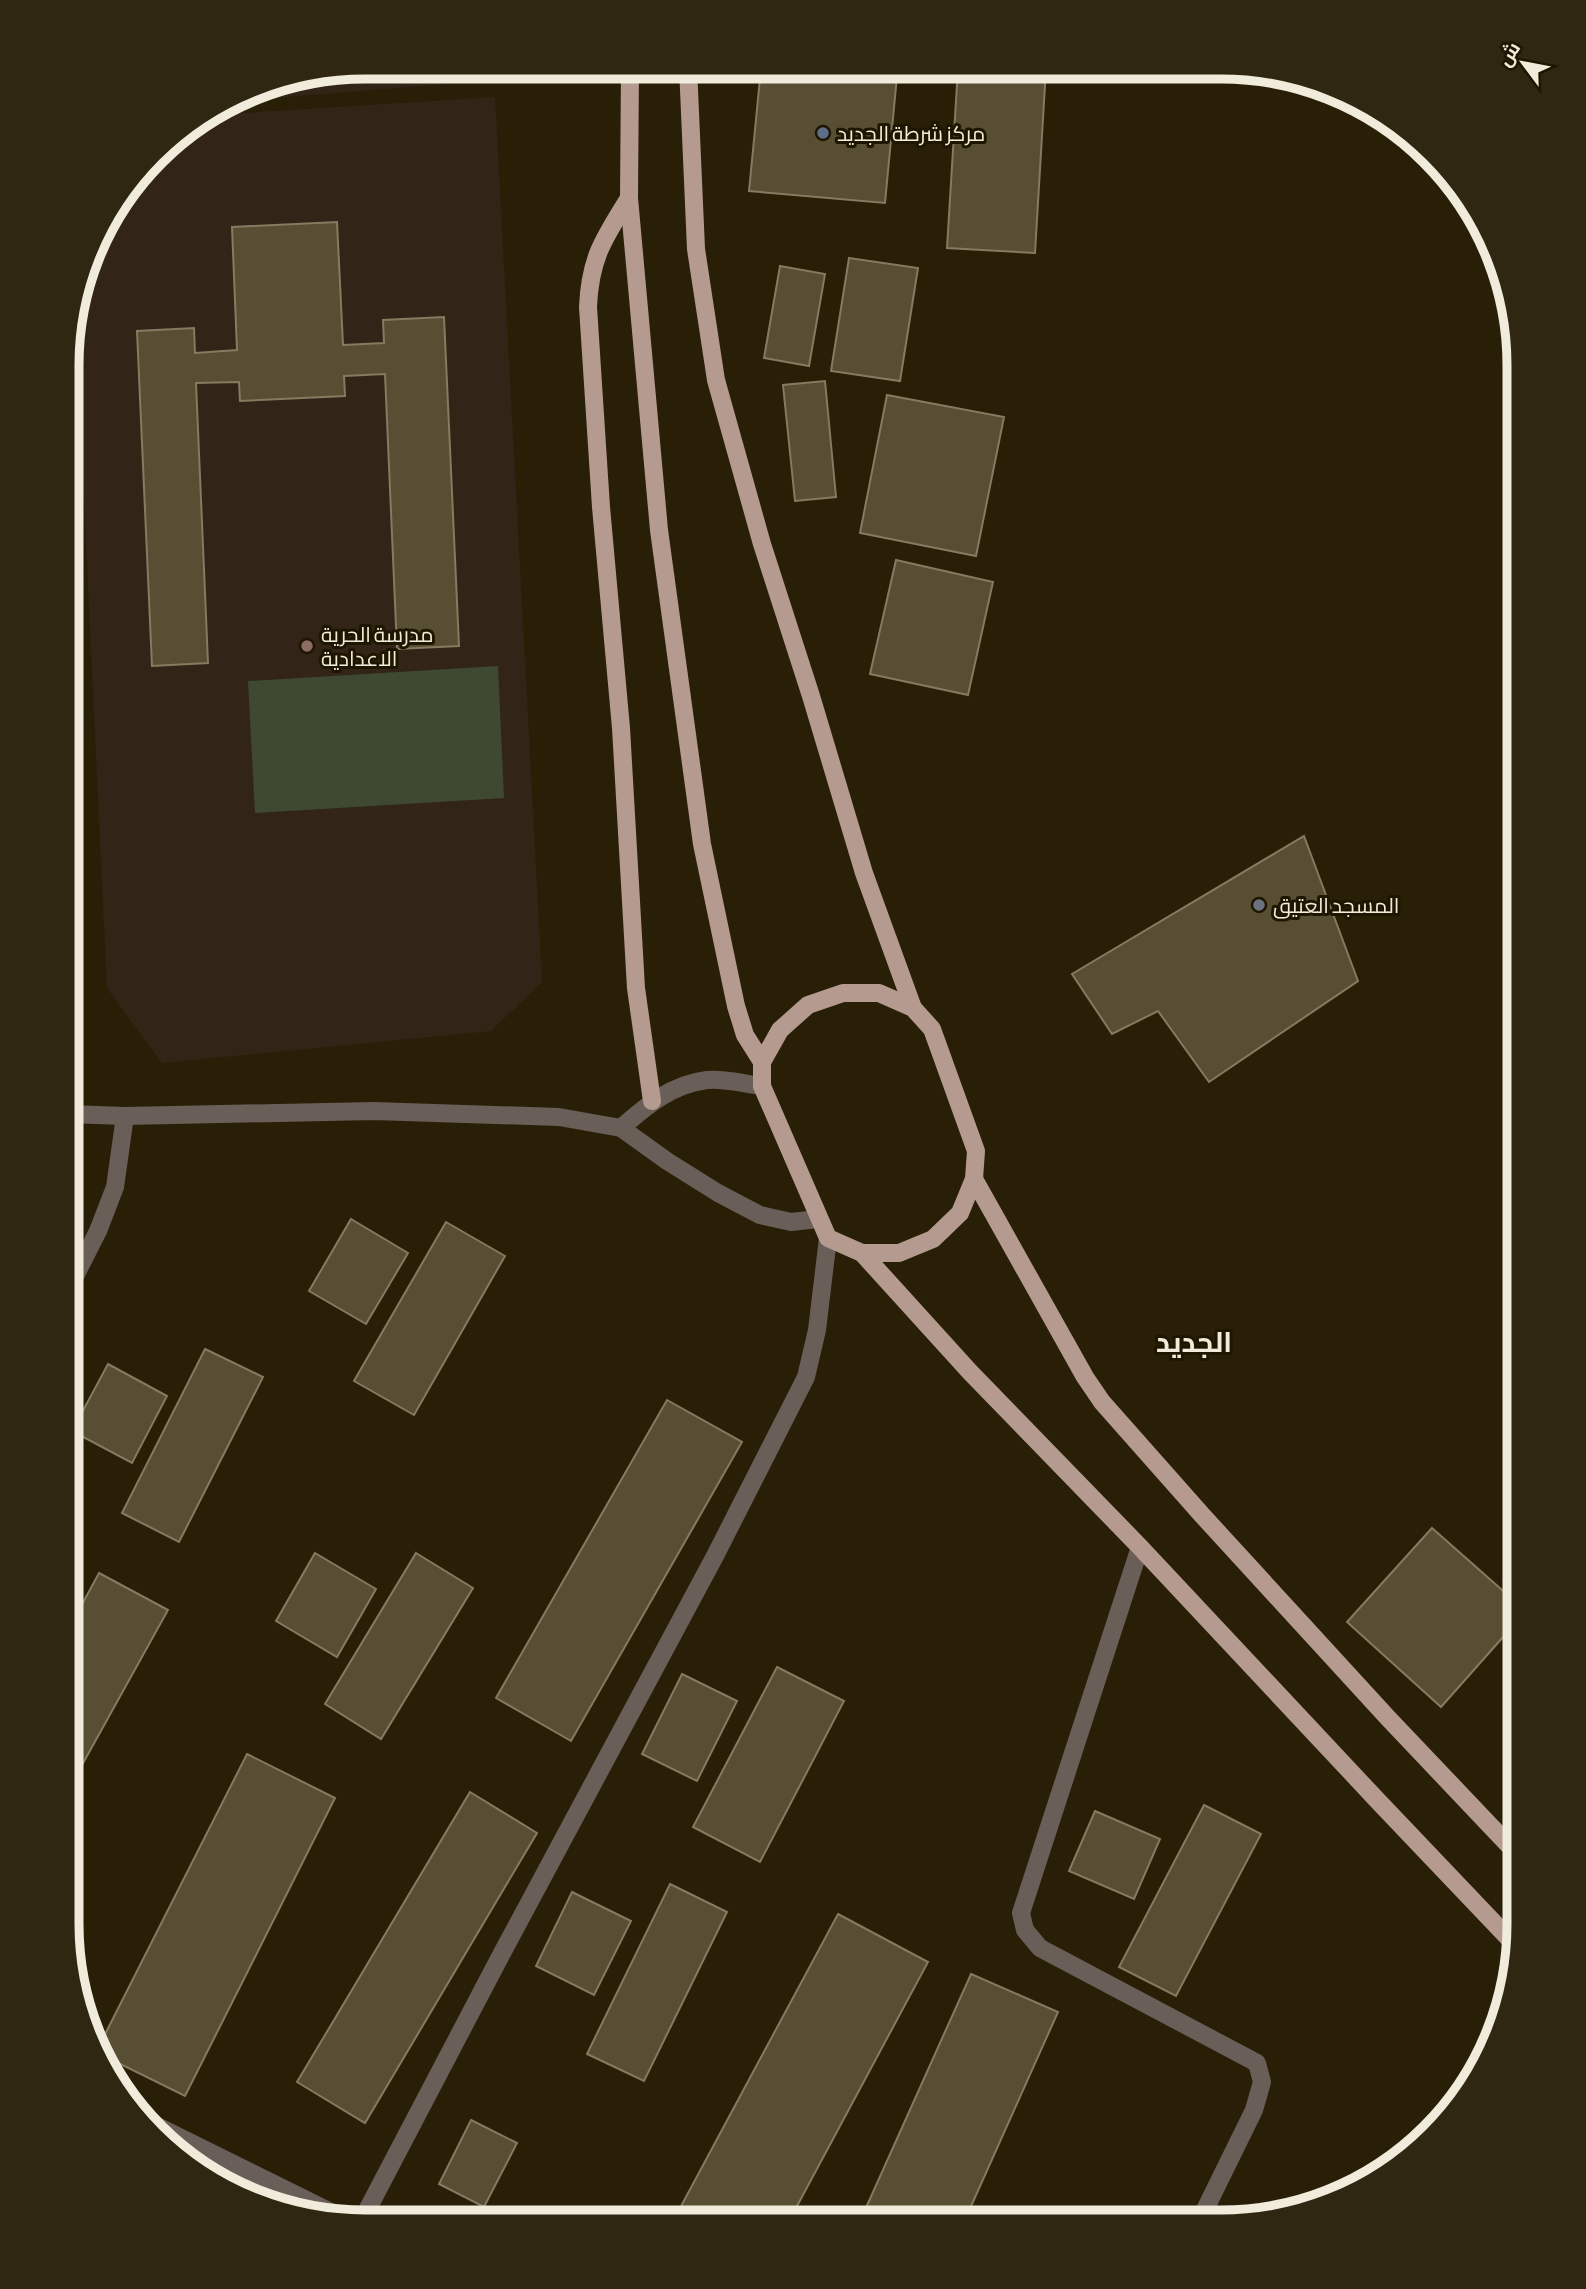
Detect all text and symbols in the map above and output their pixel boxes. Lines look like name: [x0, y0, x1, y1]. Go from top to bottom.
north arrow: [1488, 28, 1558, 98]
text: ش: [1493, 38, 1525, 71]
place label: مركز شرطة الجديد: [837, 121, 985, 146]
marker: مركز شرطة الجديد: [815, 125, 831, 141]
place label: مدرسة الحرية الاعدادية: [321, 622, 433, 670]
marker: مدرسة الحرية الاعدادية: [299, 638, 315, 654]
place label: المسجد العتيق: [1273, 893, 1399, 919]
marker: المسجد العتيق: [1251, 897, 1267, 913]
district label: الجديد: [1156, 1326, 1232, 1358]

